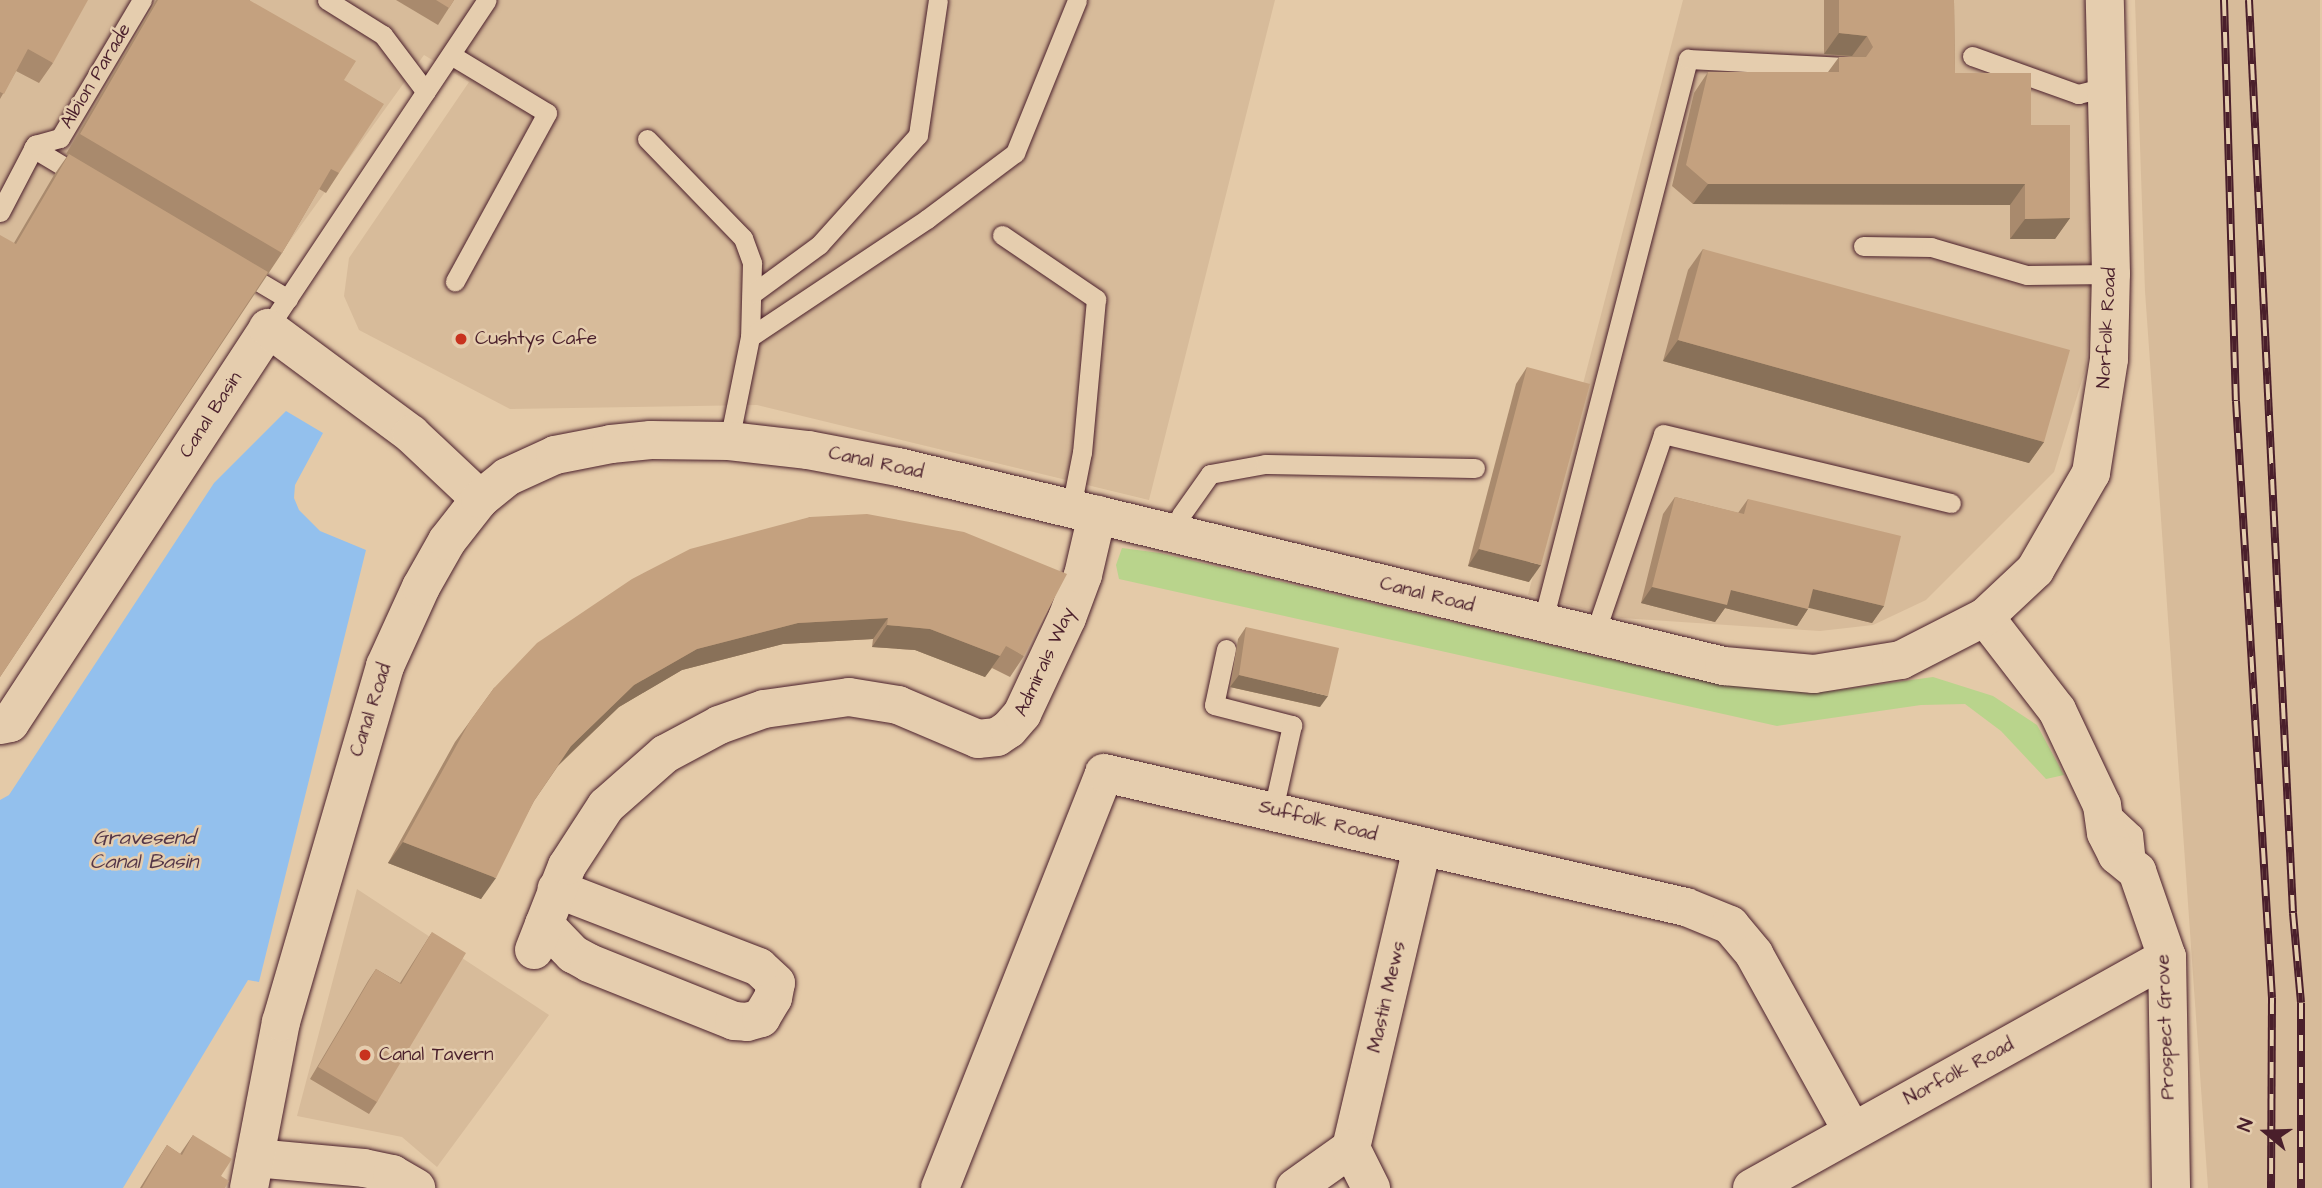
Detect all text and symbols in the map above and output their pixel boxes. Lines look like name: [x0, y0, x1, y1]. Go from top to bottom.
street label: Albion Parade: [56, 19, 136, 133]
street label: Norfolk Road: [2092, 267, 2122, 389]
place label: Cushtys Cafe: [475, 328, 597, 350]
marker: Cushtys Cafe: [453, 331, 469, 347]
street label: Canal Basin: [175, 368, 247, 462]
street label: Canal Road: [826, 442, 926, 484]
street label: Canal Road: [1377, 572, 1477, 618]
street label: Admirals Way: [1010, 604, 1080, 720]
street label: Canal Road: [345, 661, 397, 759]
street label: Suffolk Road: [1257, 795, 1379, 847]
water label: Gravesend Canal Basin: [90, 825, 198, 875]
street label: Mastin Mews: [1363, 939, 1411, 1055]
street label: Prospect Grove: [2152, 954, 2180, 1100]
street label: Norfolk Road: [1900, 1034, 2018, 1110]
place label: Canal Tavern: [379, 1044, 494, 1066]
marker: Canal Tavern: [357, 1047, 373, 1063]
north arrow: [2231, 1097, 2301, 1167]
text: N: [2231, 1115, 2260, 1135]

